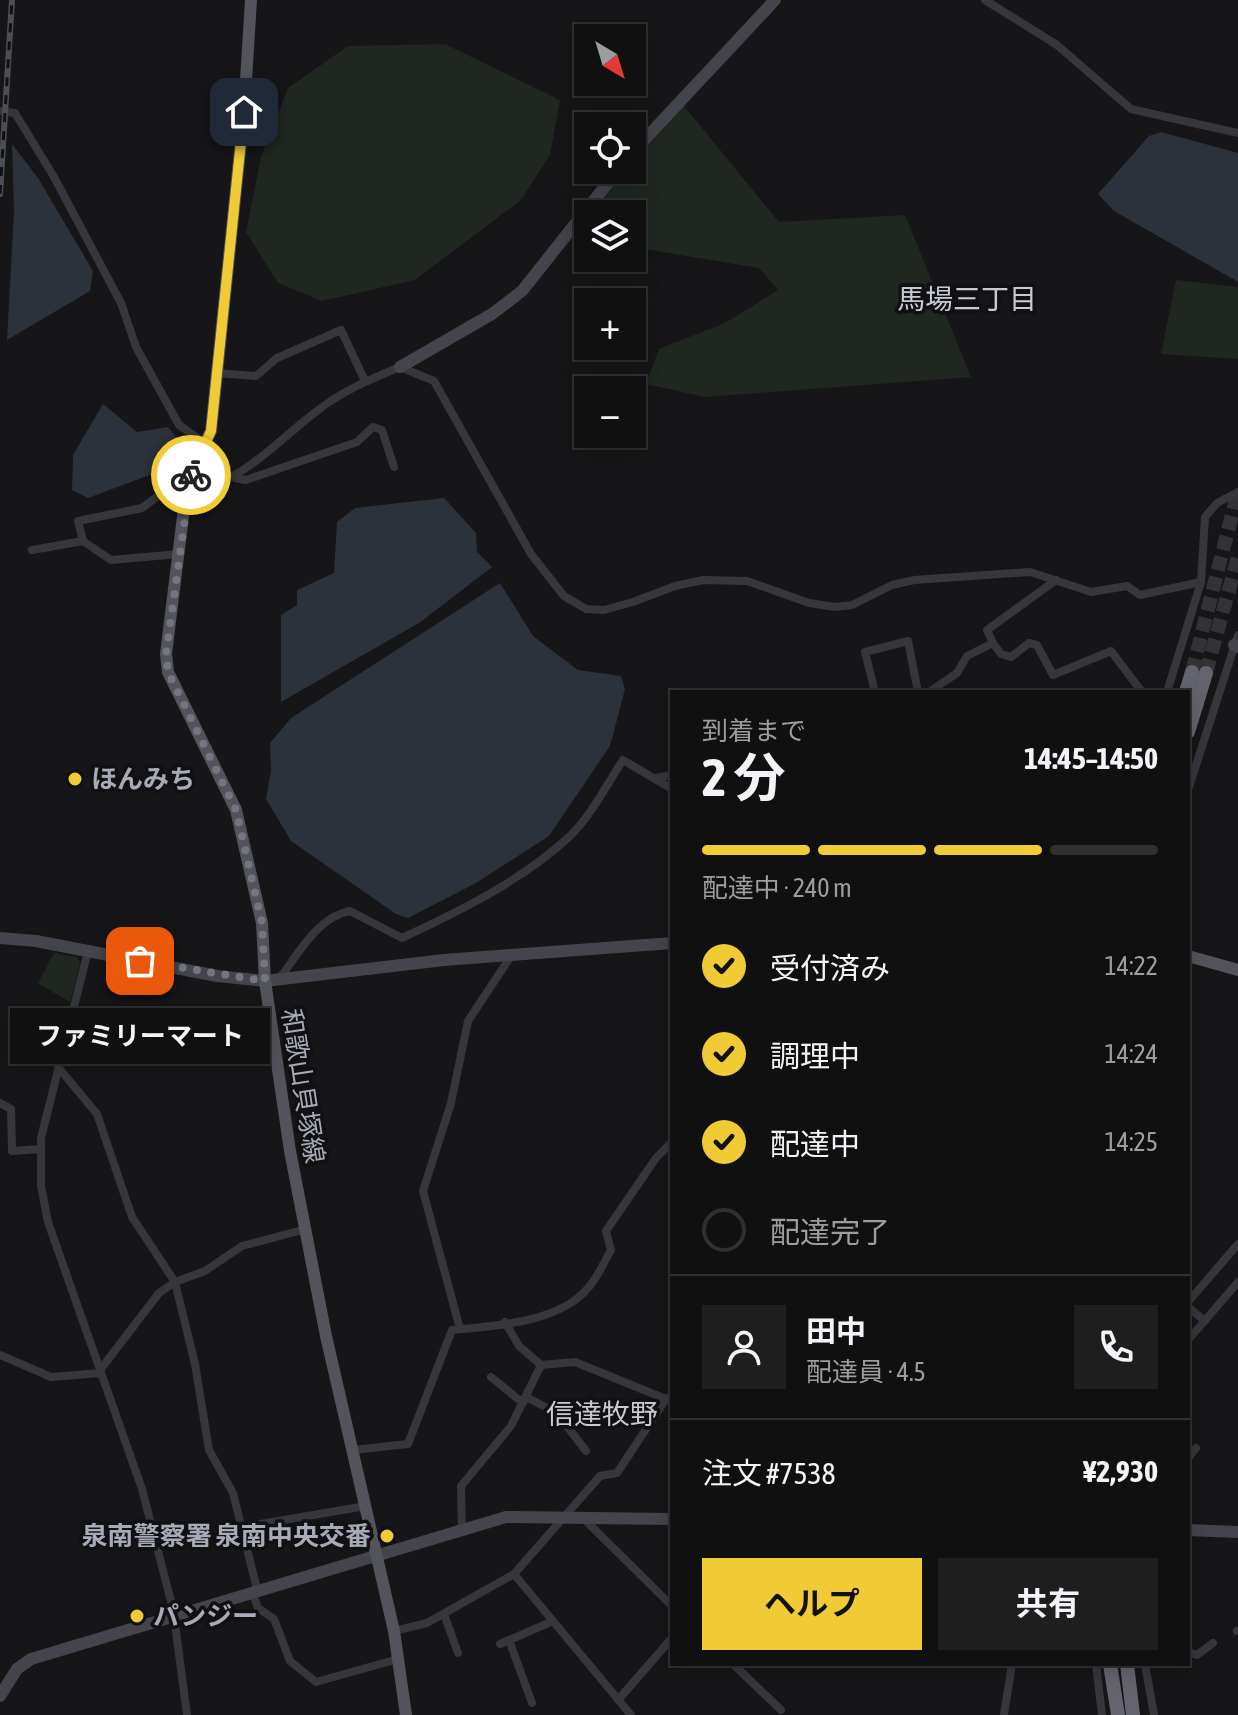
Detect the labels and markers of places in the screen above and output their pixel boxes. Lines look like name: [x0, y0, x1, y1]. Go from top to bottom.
pin: [210, 78, 278, 146]
place label: ほんみち: [91, 764, 195, 794]
marker: ほんみち: [66, 770, 84, 788]
pin: [106, 927, 174, 995]
callout: ファミリーマート: [10, 1009, 270, 1065]
place label: 泉南警察署 泉南中央交番: [81, 1521, 371, 1551]
marker: 泉南警察署 泉南中央交番: [378, 1527, 396, 1545]
place label: パンジー: [153, 1601, 258, 1631]
marker: パンジー: [128, 1607, 146, 1625]

